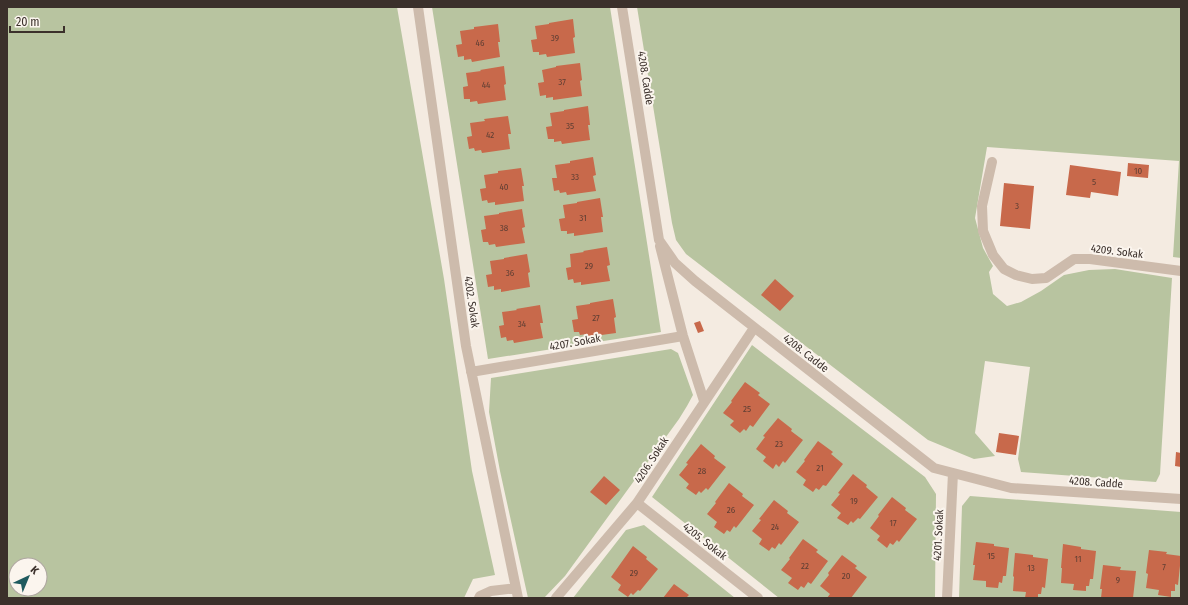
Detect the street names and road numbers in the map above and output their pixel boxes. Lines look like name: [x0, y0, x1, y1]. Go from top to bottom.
street label: 4208. Cadde: [635, 50, 656, 106]
street label: 4209. Sokak: [1090, 242, 1145, 261]
street label: 4202. Sokak: [461, 275, 482, 330]
street label: 4207. Sokak: [549, 331, 603, 353]
street label: 4208. Cadde: [780, 332, 831, 375]
street label: 4206. Sokak: [632, 434, 672, 486]
street label: 4208. Cadde: [1068, 474, 1123, 491]
street label: 4201. Sokak: [931, 508, 946, 561]
street label: 4205. Sokak: [680, 520, 730, 563]

